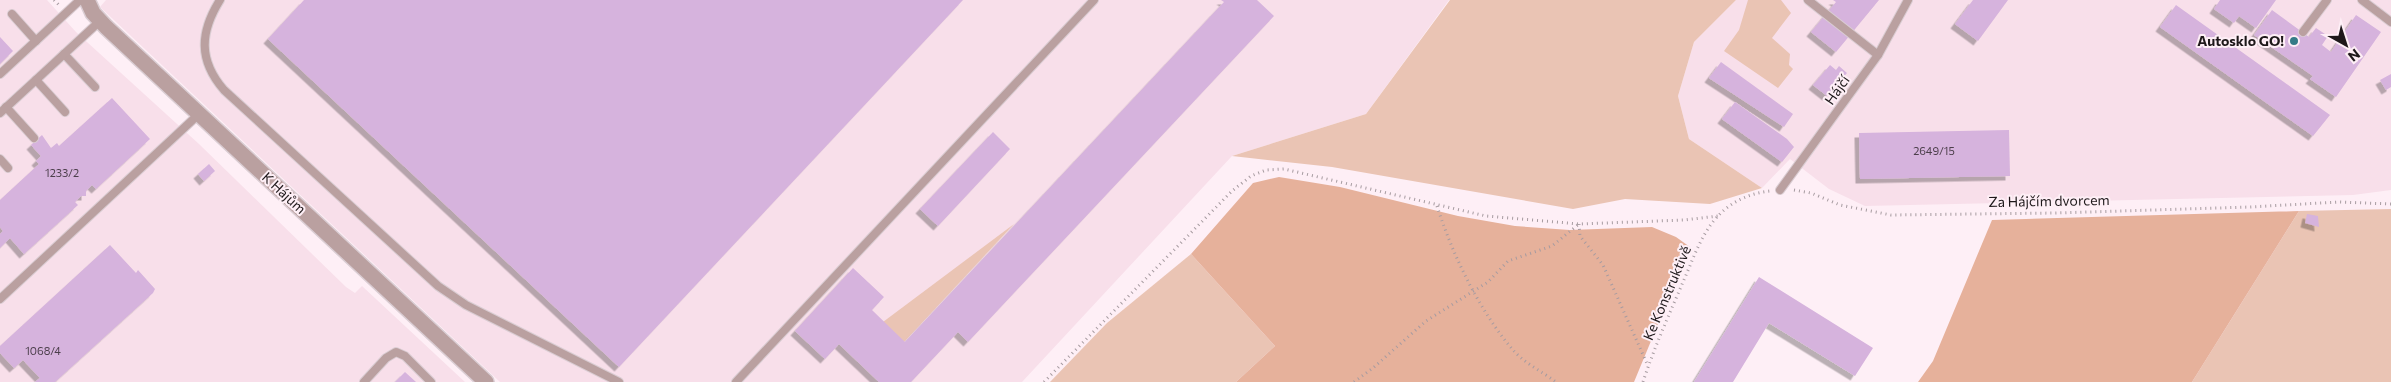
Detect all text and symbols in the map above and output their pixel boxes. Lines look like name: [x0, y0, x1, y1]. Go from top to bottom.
north arrow: [2321, 20, 2371, 70]
place label: Autosklo GO!: [2197, 32, 2284, 49]
marker: Autosklo GO!: [2288, 35, 2300, 47]
text: N: [2345, 46, 2364, 65]
street label: Hájčí: [1820, 71, 1853, 108]
house number: 2649/15: [1913, 144, 1955, 157]
house number: 1233/2: [45, 166, 79, 179]
street label: K Hájům: [259, 168, 310, 217]
street label: Za Hájčím dvorcem: [1988, 191, 2110, 210]
street label: Ke Konstruktivě: [1639, 243, 1694, 343]
house number: 1068/4: [25, 344, 61, 357]

